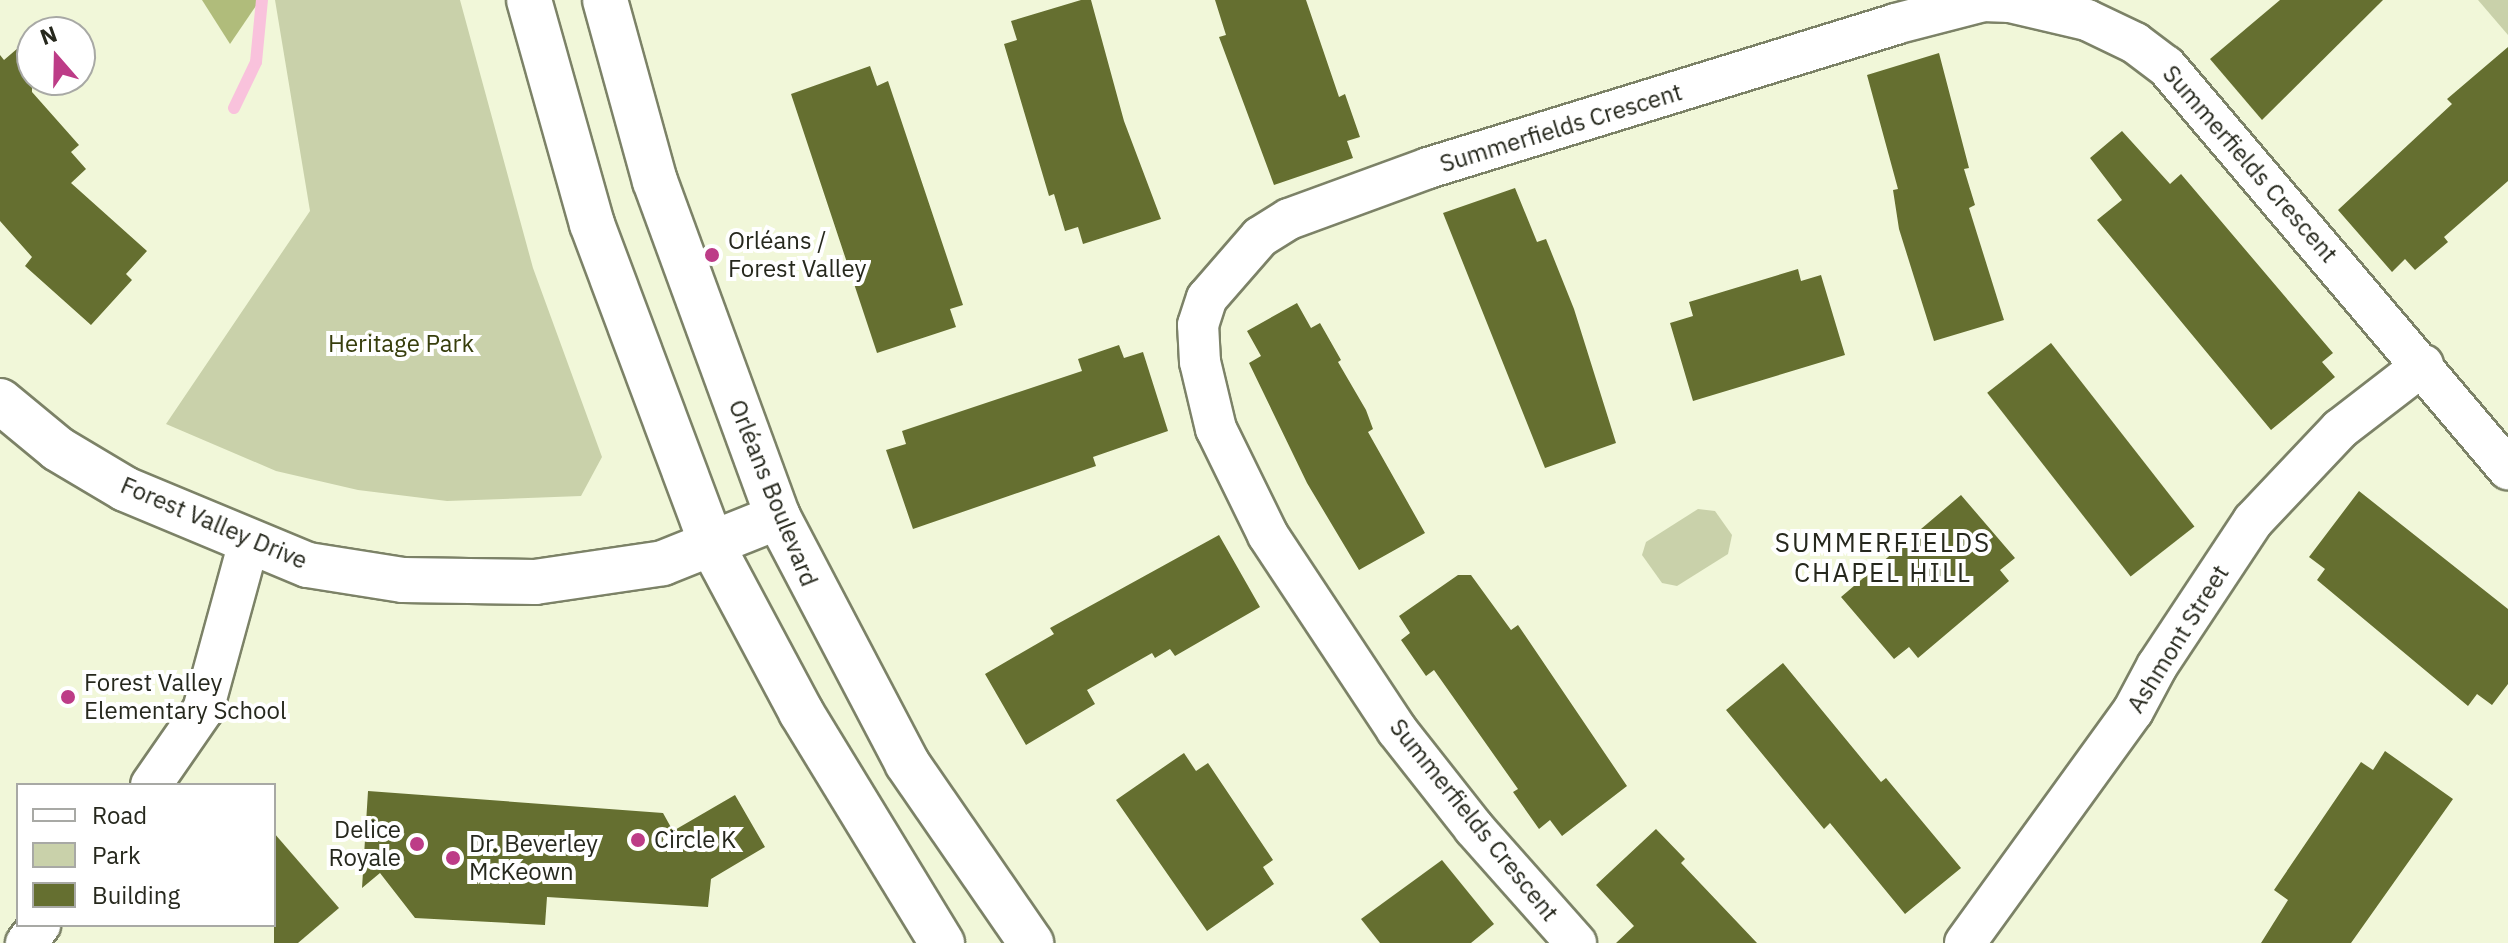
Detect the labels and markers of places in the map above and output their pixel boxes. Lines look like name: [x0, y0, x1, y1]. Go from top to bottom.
place label: Orléans / Forest Valley: [728, 227, 866, 283]
marker: Orléans / Forest Valley: [703, 246, 721, 264]
place label: Forest Valley Elementary School: [84, 669, 286, 725]
marker: Forest Valley Elementary School: [59, 688, 77, 706]
place label: Delice Royale: [329, 816, 401, 872]
place label: Circle K: [654, 826, 736, 854]
place label: Dr. Beverley McKeown: [469, 830, 598, 886]
marker: Circle K: [629, 831, 647, 849]
marker: Delice Royale: [408, 835, 426, 853]
marker: Dr. Beverley McKeown: [444, 849, 462, 867]

